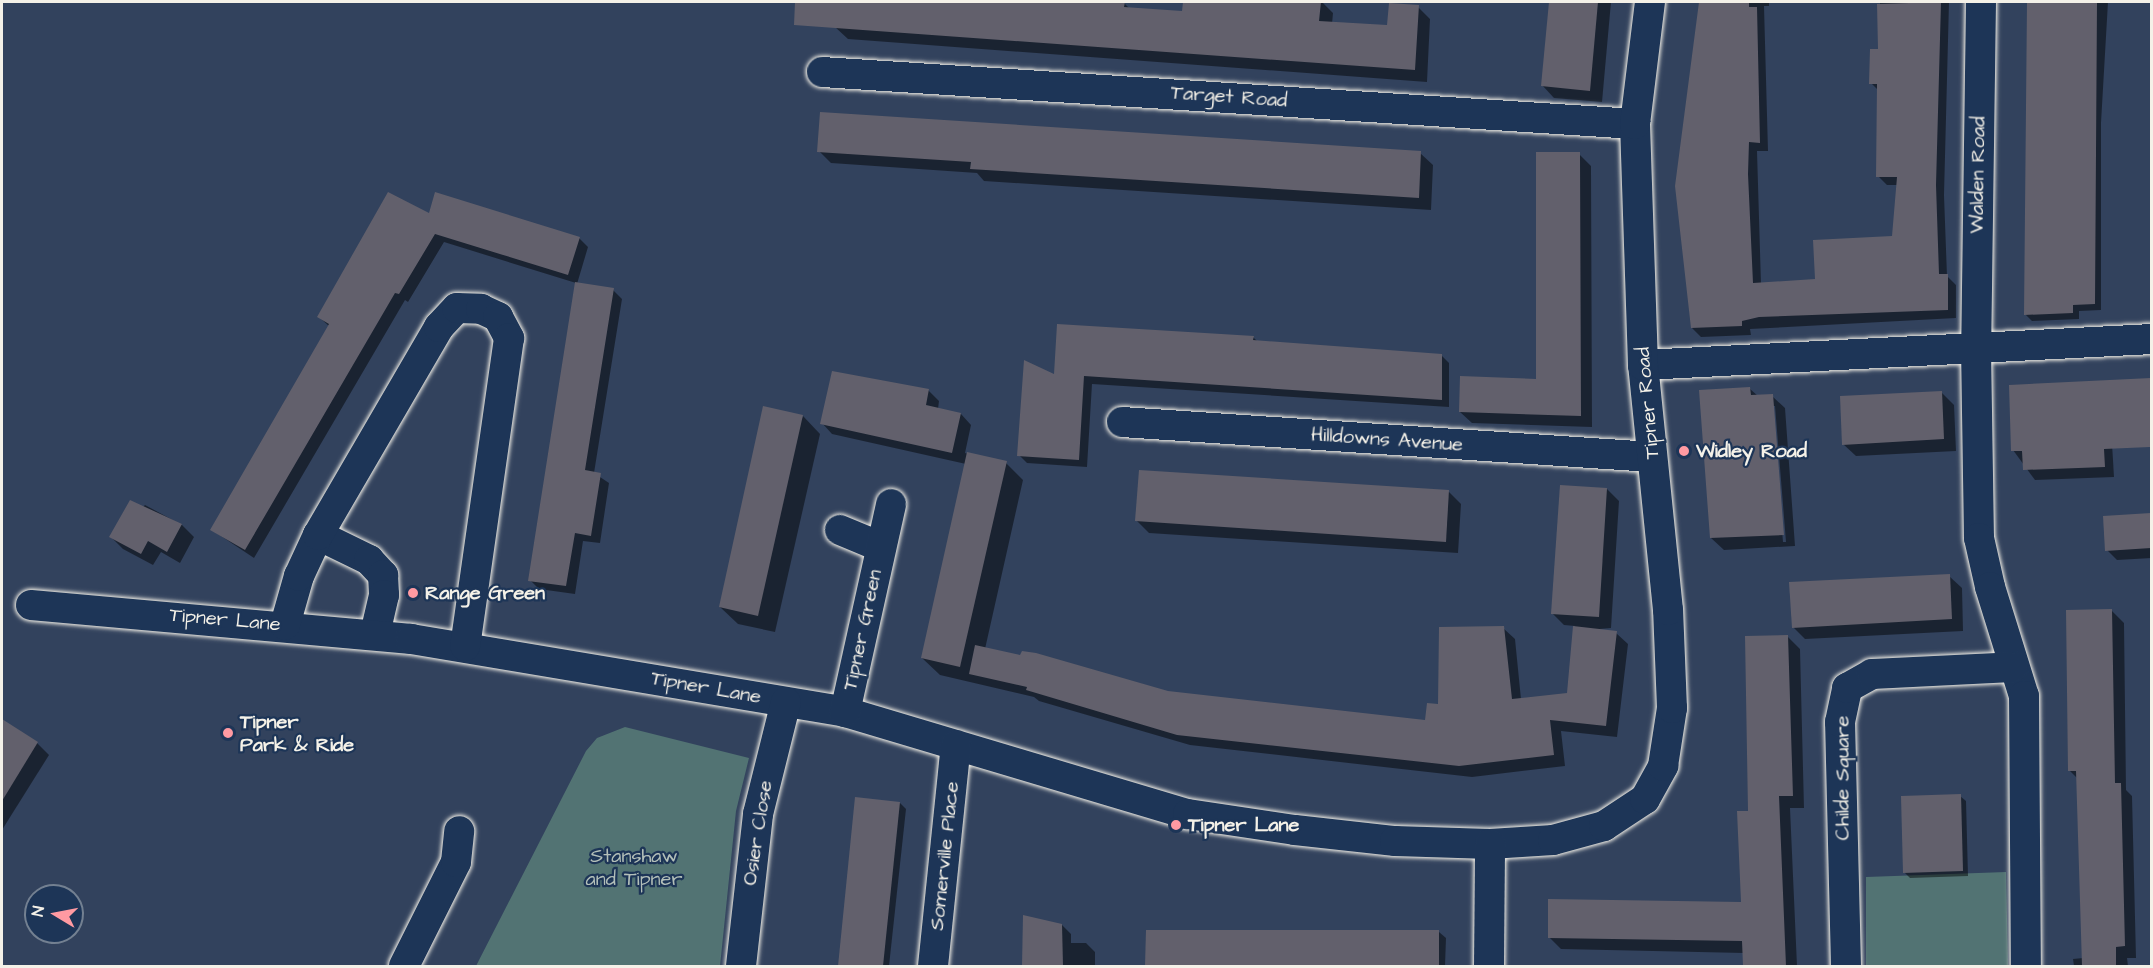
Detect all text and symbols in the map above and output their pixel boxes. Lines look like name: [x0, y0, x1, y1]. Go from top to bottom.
street label: Target Road: [1170, 81, 1288, 113]
street label: Walden Road: [1965, 116, 1991, 234]
street label: Tipner Road: [1631, 346, 1665, 460]
street label: Hilldowns Avenue: [1310, 423, 1464, 457]
place label: Widley Road: [1696, 439, 1807, 463]
marker: Widley Road: [1677, 444, 1691, 458]
street label: Tipner Green: [838, 567, 888, 693]
place label: Range Green: [425, 581, 545, 605]
marker: Range Green: [406, 586, 420, 600]
street label: Tipner Lane: [169, 603, 281, 637]
street label: Tipner Lane: [649, 667, 763, 709]
place label: Tipner Park & Ride: [240, 710, 354, 757]
street label: Childe Square: [1831, 716, 1855, 840]
marker: Tipner Park & Ride: [221, 726, 235, 740]
street label: Osier Close: [738, 779, 778, 887]
street label: Somerville Place: [925, 780, 965, 932]
place label: Tipner Lane: [1188, 813, 1299, 837]
marker: Tipner Lane: [1169, 818, 1183, 832]
park label: Stanshaw and Tipner: [586, 845, 682, 892]
north arrow: [24, 884, 84, 944]
text: N: [27, 904, 50, 918]

